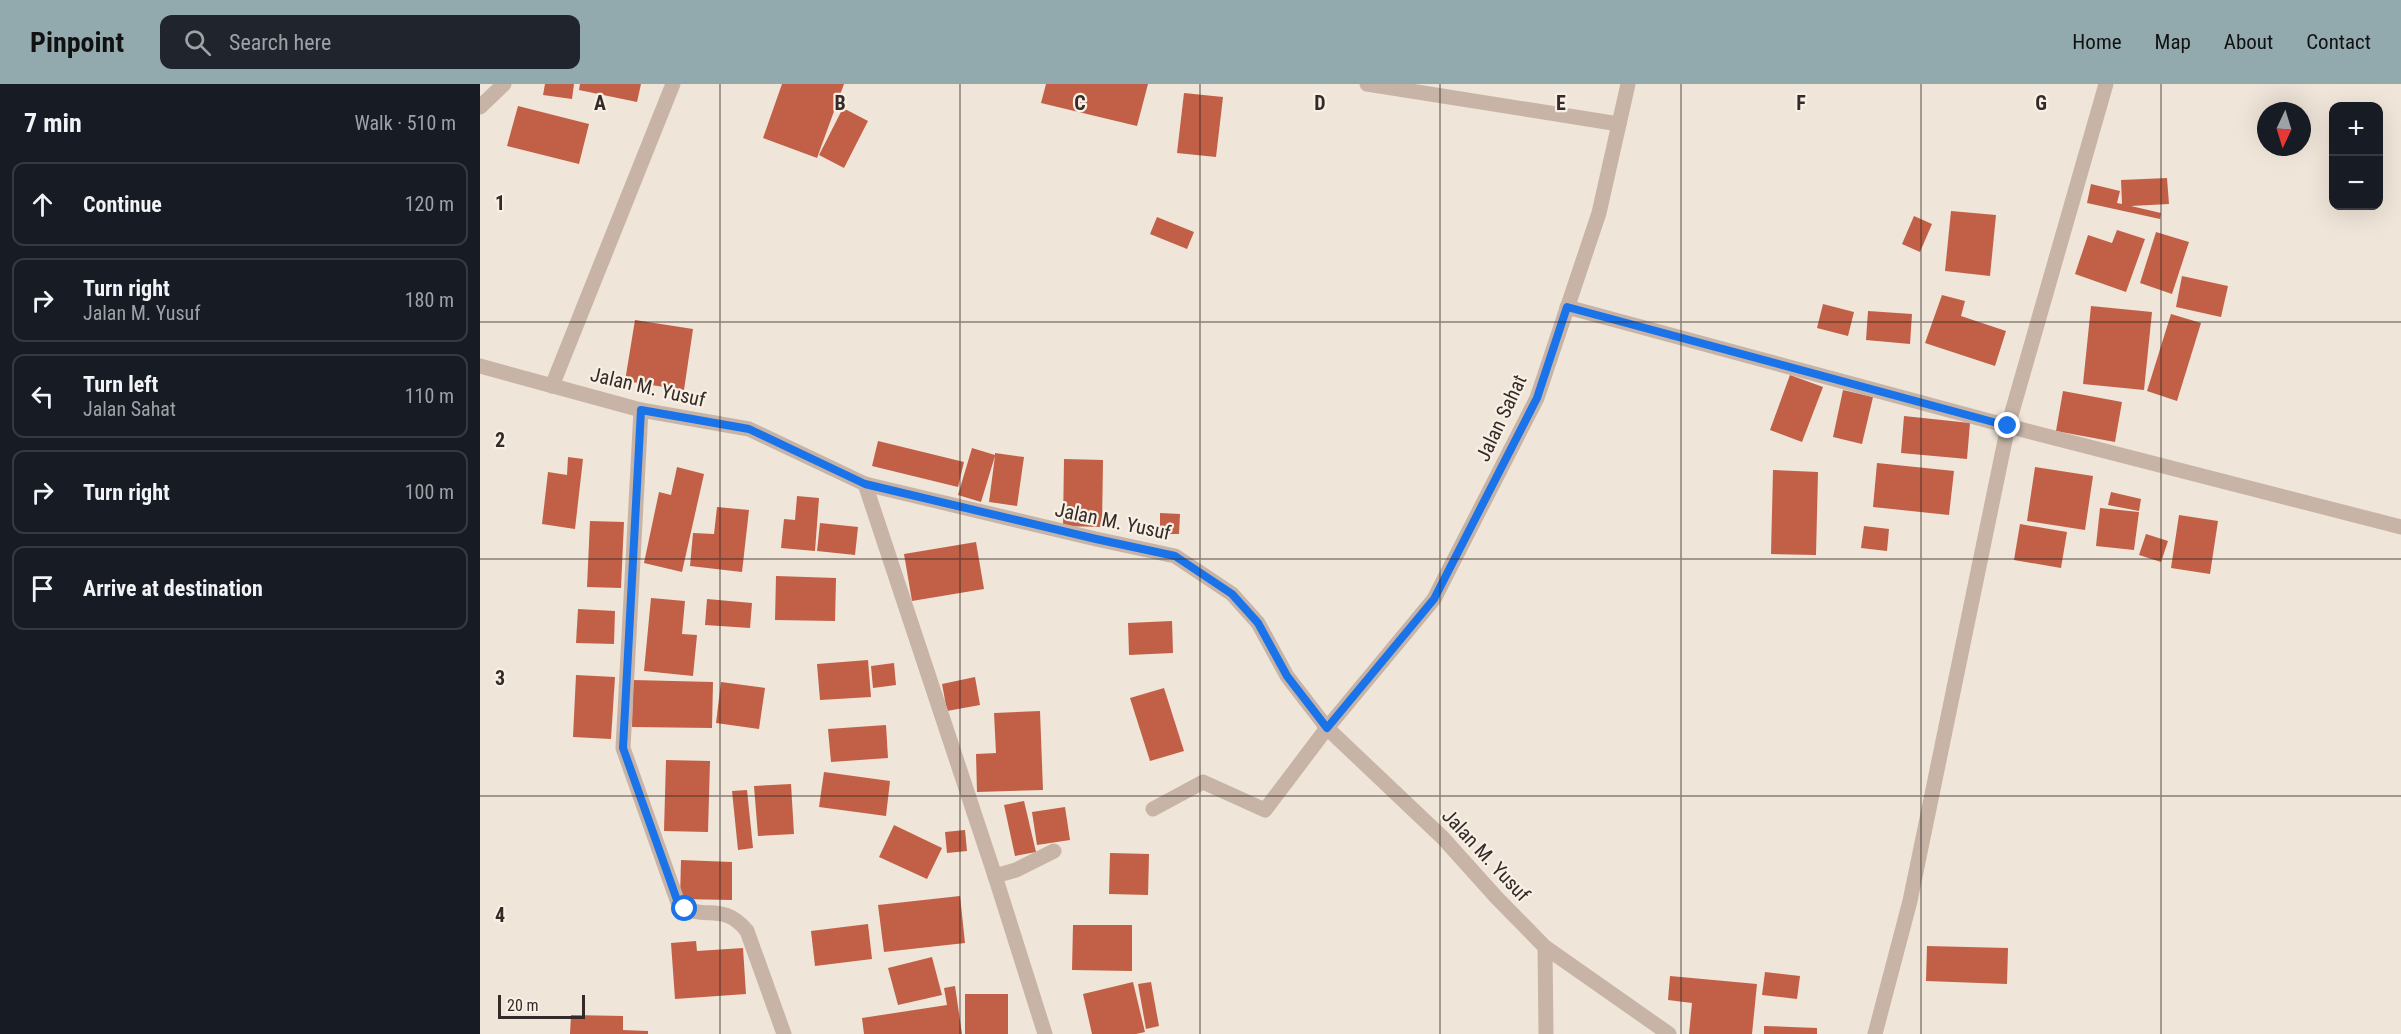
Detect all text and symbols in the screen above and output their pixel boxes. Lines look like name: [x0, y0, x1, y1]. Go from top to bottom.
search box: [160, 15, 580, 69]
text: Pinpoint: [30, 26, 124, 59]
icon: search: [181, 26, 214, 59]
text: Search here: [229, 30, 331, 55]
text: Home: [2072, 30, 2122, 54]
text: Map: [2155, 30, 2191, 54]
text: About: [2224, 30, 2273, 54]
text: Contact: [2306, 30, 2371, 54]
text: A: [594, 91, 606, 115]
text: B: [834, 91, 846, 115]
text: C: [1074, 91, 1086, 115]
text: D: [1314, 91, 1326, 115]
text: E: [1556, 91, 1566, 115]
text: F: [1796, 91, 1806, 115]
text: G: [2035, 91, 2047, 115]
north arrow: [2257, 102, 2311, 156]
map controls: [2329, 102, 2383, 210]
button: +: [2329, 102, 2383, 156]
text: 7 min: [24, 108, 82, 138]
text: Walk · 510 m: [355, 111, 456, 135]
button: −: [2329, 156, 2383, 210]
icon: ahead: [26, 188, 59, 221]
text: 1: [495, 191, 505, 215]
text: Continue: [83, 192, 162, 217]
text: 120 m: [405, 192, 454, 216]
text: Turn right: [83, 276, 170, 301]
icon: right: [26, 284, 59, 317]
text: 180 m: [405, 288, 454, 312]
text: Jalan M. Yusuf: [83, 301, 201, 325]
street label: Jalan M. Yusuf: [588, 362, 709, 412]
street label: Jalan Sahat: [1471, 371, 1532, 465]
text: Turn left: [83, 372, 158, 397]
icon: left: [26, 380, 59, 413]
text: 110 m: [405, 384, 454, 408]
text: Jalan Sahat: [83, 397, 176, 421]
route end: [1994, 412, 2020, 438]
text: 2: [495, 428, 505, 452]
icon: right: [26, 476, 59, 509]
text: Turn right: [83, 480, 170, 505]
text: 100 m: [405, 480, 454, 504]
street label: Jalan M. Yusuf: [1053, 497, 1174, 545]
icon: arrive: [26, 572, 59, 605]
text: Arrive at destination: [83, 576, 263, 601]
text: 3: [495, 666, 505, 690]
street label: Jalan M. Yusuf: [1437, 804, 1535, 907]
route start: [671, 895, 697, 921]
text: 4: [495, 903, 505, 927]
scale bar: [498, 992, 585, 1020]
text: 20 m: [507, 996, 539, 1015]

